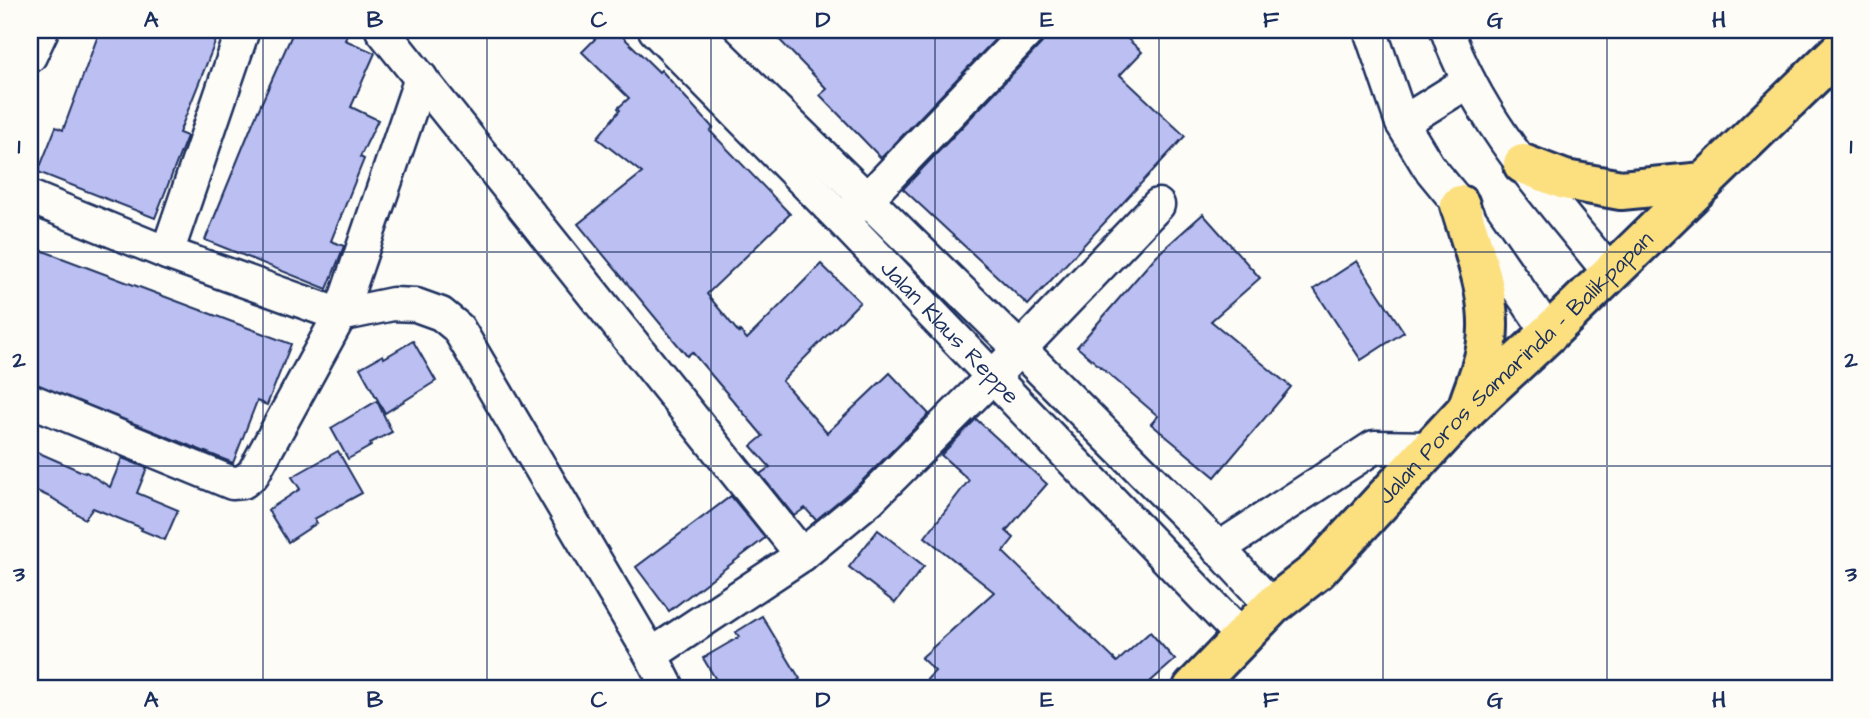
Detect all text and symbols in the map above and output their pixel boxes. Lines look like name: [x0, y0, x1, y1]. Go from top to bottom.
text: A: [144, 4, 159, 36]
text: B: [367, 4, 384, 36]
text: C: [591, 4, 608, 36]
text: D: [816, 4, 831, 36]
text: E: [1040, 4, 1054, 36]
text: F: [1263, 4, 1280, 36]
text: G: [1487, 4, 1503, 36]
text: H: [1712, 4, 1726, 36]
text: 1: [18, 130, 21, 162]
text: 1: [1850, 130, 1853, 162]
street label: Jalan Poros Samarinda - Balikpapan: [1370, 224, 1660, 512]
street label: Jalan Klaus Reppe: [873, 253, 1026, 411]
text: 2: [11, 344, 26, 376]
text: 2: [1843, 344, 1858, 376]
text: 3: [12, 558, 25, 590]
text: 3: [1844, 558, 1857, 590]
text: A: [144, 684, 159, 716]
text: B: [367, 684, 384, 716]
text: C: [591, 684, 608, 716]
text: D: [816, 684, 831, 716]
text: E: [1040, 684, 1054, 716]
text: F: [1263, 684, 1280, 716]
text: G: [1487, 684, 1503, 716]
text: H: [1712, 684, 1726, 716]

